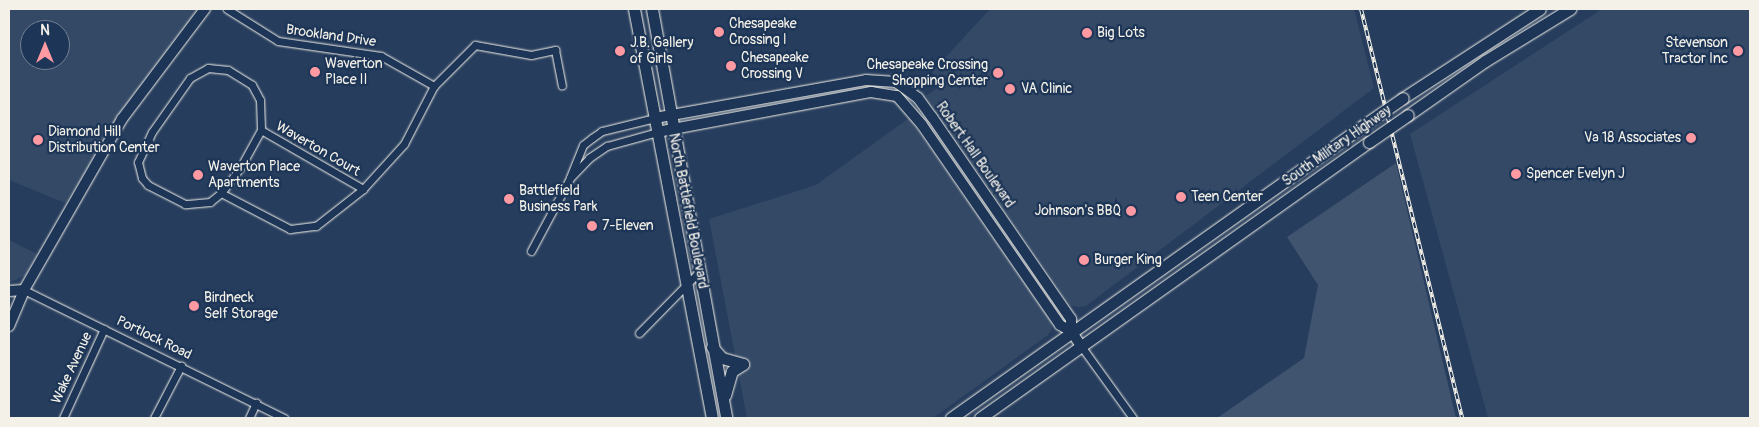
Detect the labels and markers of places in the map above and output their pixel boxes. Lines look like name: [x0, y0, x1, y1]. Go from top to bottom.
place label: Chesapeake Crossing I: [729, 16, 797, 48]
place label: Big Lots: [1097, 25, 1145, 41]
marker: Chesapeake Crossing I: [713, 26, 725, 38]
marker: Big Lots: [1081, 27, 1093, 39]
place label: J.B. Gallery of Girls: [630, 35, 693, 68]
place label: Stevenson Tractor Inc: [1662, 35, 1728, 68]
marker: J.B. Gallery of Girls: [614, 45, 626, 57]
marker: Stevenson Tractor Inc: [1732, 45, 1744, 57]
place label: Chesapeake Crossing V: [741, 50, 809, 82]
place label: Waverton Place II: [325, 56, 383, 88]
place label: Chesapeake Crossing Shopping Center: [867, 57, 988, 90]
marker: Chesapeake Crossing V: [725, 60, 737, 72]
marker: Waverton Place II: [309, 66, 321, 78]
marker: Chesapeake Crossing Shopping Center: [992, 67, 1004, 79]
place label: VA Clinic: [1021, 81, 1072, 97]
marker: VA Clinic: [1003, 82, 1017, 96]
place label: Diamond Hill Distribution Center: [48, 124, 160, 156]
place label: Va 18 Associates: [1584, 130, 1681, 146]
marker: Va 18 Associates: [1685, 132, 1697, 144]
marker: Diamond Hill Distribution Center: [32, 134, 44, 146]
place label: Waverton Place Apartments: [208, 159, 300, 192]
place label: Spencer Evelyn J: [1526, 166, 1625, 182]
marker: Spencer Evelyn J: [1510, 168, 1522, 180]
marker: Waverton Place Apartments: [192, 169, 204, 181]
place label: Battlefield Business Park: [519, 183, 597, 216]
place label: Teen Center: [1191, 189, 1263, 205]
marker: Teen Center: [1175, 191, 1187, 203]
marker: Battlefield Business Park: [503, 193, 515, 205]
place label: Johnson's BBQ: [1035, 203, 1121, 219]
marker: Johnson's BBQ: [1125, 205, 1137, 217]
place label: 7-Eleven: [602, 218, 654, 234]
marker: 7-Eleven: [586, 220, 598, 232]
place label: Burger King: [1094, 252, 1162, 268]
marker: Burger King: [1078, 254, 1090, 266]
place label: Birdneck Self Storage: [204, 290, 278, 322]
marker: Birdneck Self Storage: [188, 300, 200, 312]

